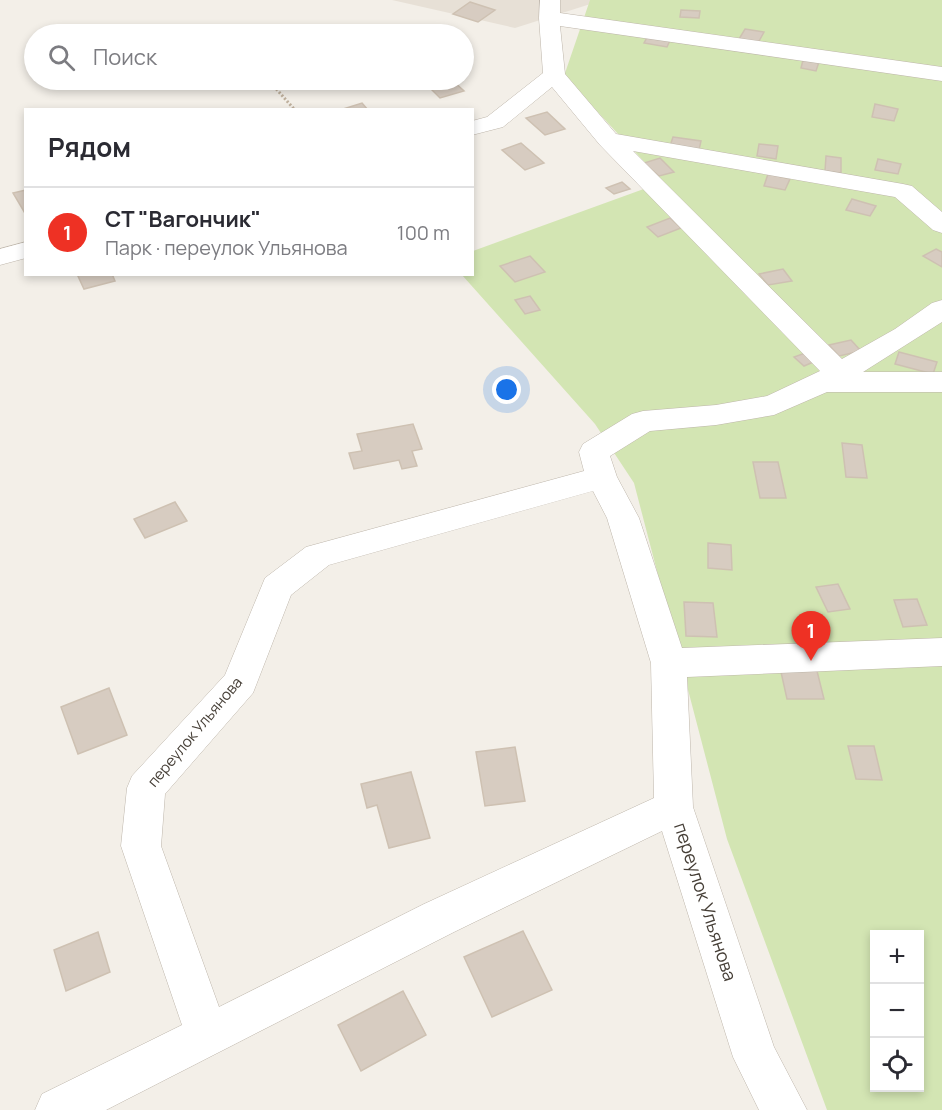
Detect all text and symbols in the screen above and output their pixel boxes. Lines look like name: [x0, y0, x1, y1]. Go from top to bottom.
search box: [24, 24, 474, 90]
icon: search: [45, 41, 78, 74]
text: Поиск: [93, 42, 157, 72]
text: Рядом: [48, 129, 131, 165]
text: СТ "Вагончик": [105, 204, 261, 234]
text: 1: [63, 219, 72, 246]
text: 100 m: [397, 219, 450, 246]
text: Парк · переулок Ульянова: [105, 234, 348, 261]
your location: [492, 375, 521, 404]
pin: 1: [792, 612, 830, 661]
street label: переулок Ульянова: [142, 672, 247, 791]
street label: переулок Ульянова: [669, 819, 743, 984]
map controls: [870, 930, 924, 1092]
button: +: [870, 930, 924, 984]
button: −: [870, 984, 924, 1038]
button: locate: [870, 1038, 924, 1092]

